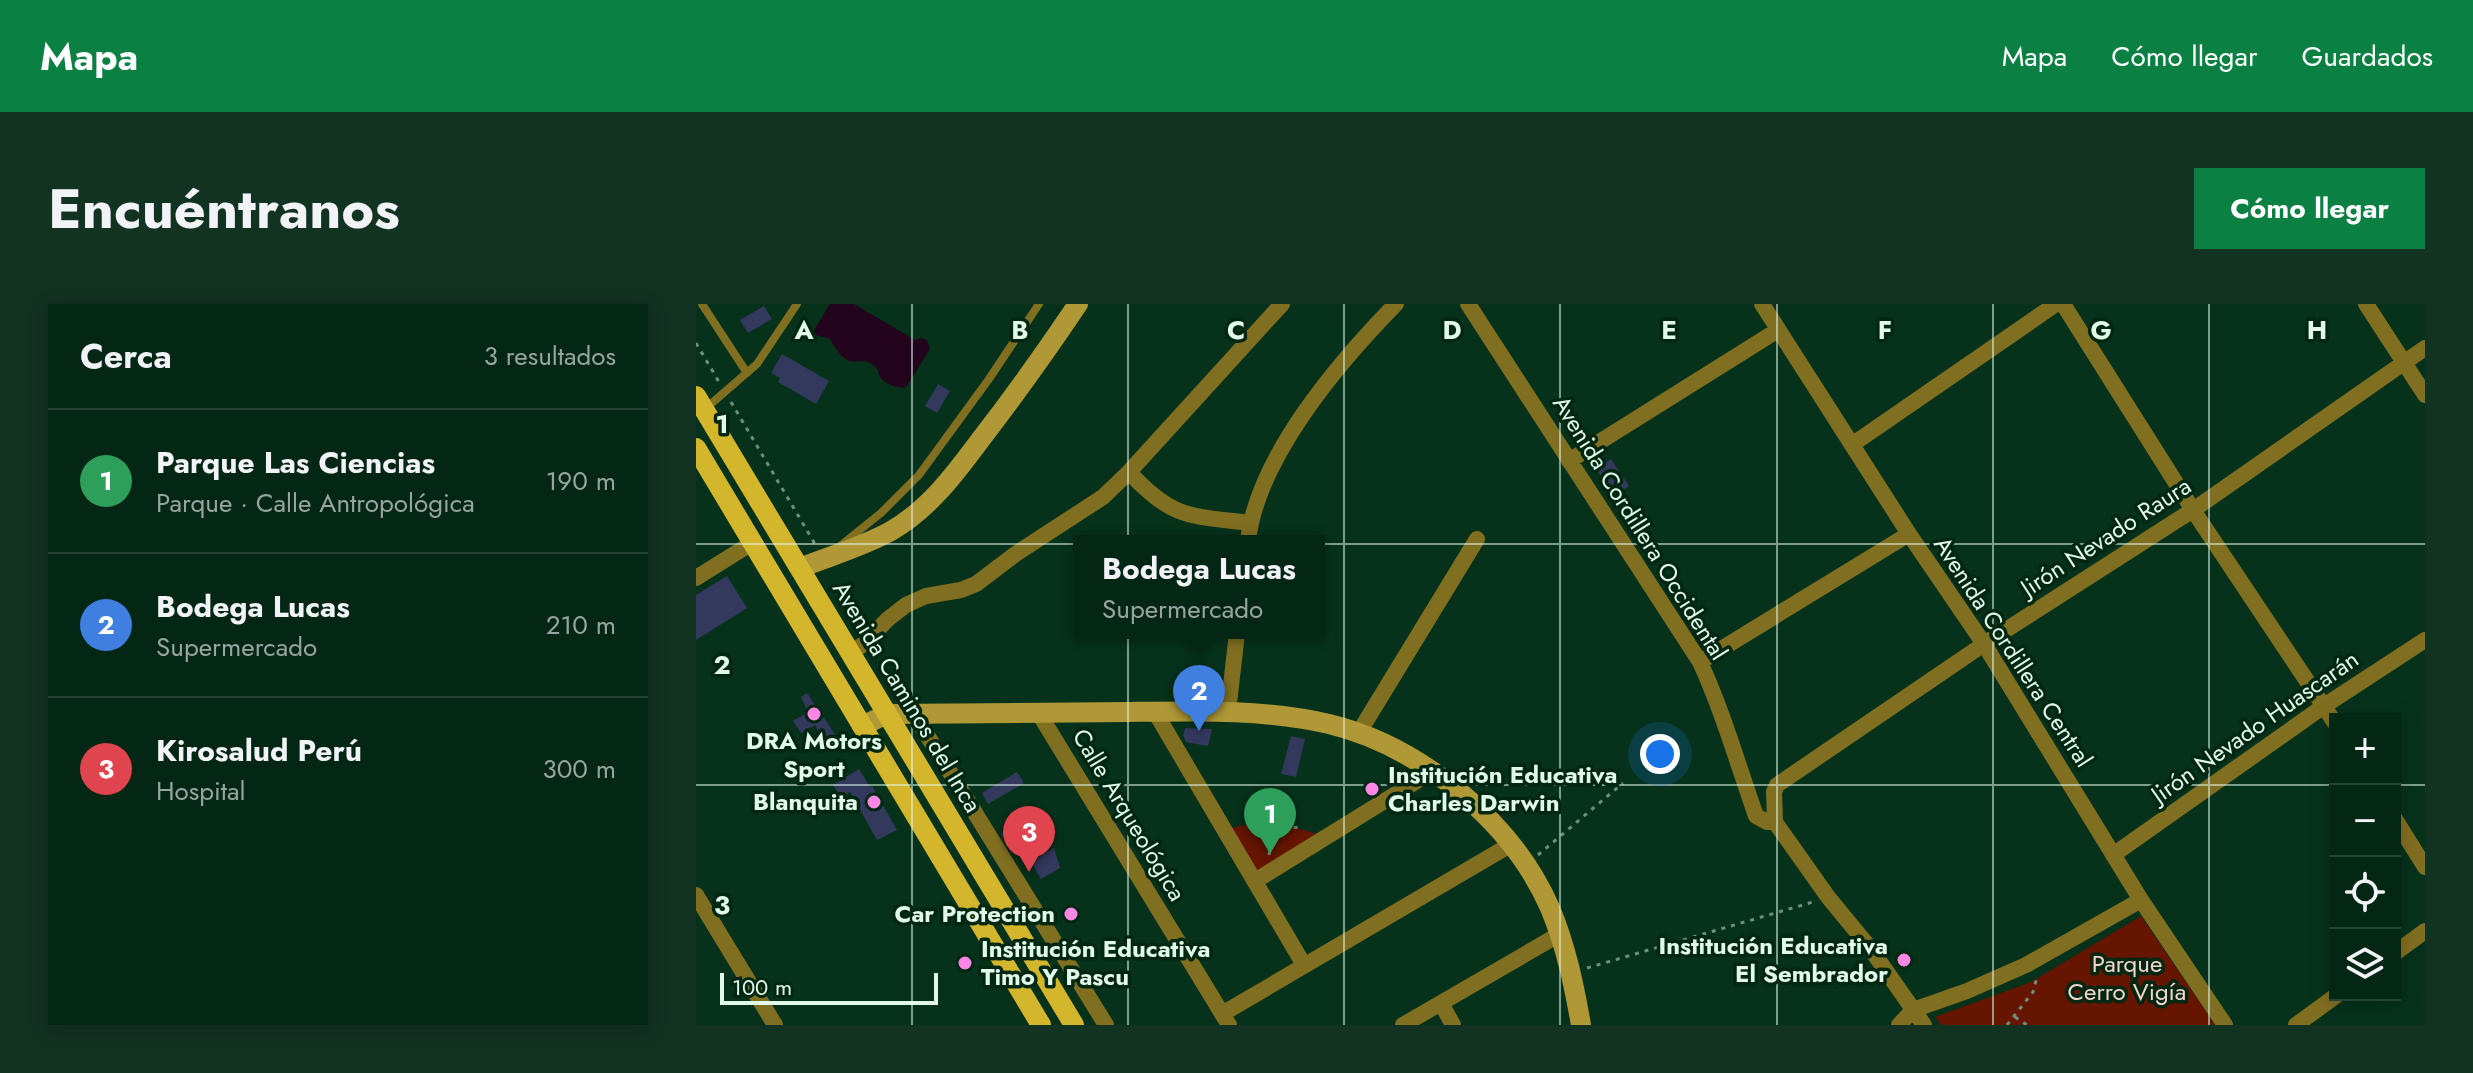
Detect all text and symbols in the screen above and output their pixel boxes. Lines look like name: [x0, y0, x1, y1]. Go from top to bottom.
text: Mapa: [40, 29, 138, 84]
text: Mapa: [2002, 36, 2067, 77]
text: Cómo llegar: [2111, 36, 2258, 77]
text: Guardados: [2302, 36, 2433, 77]
text: Encuéntranos: [48, 168, 400, 249]
button: Cómo llegar: [2194, 168, 2425, 249]
text: A: [793, 311, 814, 349]
text: B: [1011, 311, 1029, 349]
text: C: [1227, 311, 1245, 349]
text: D: [1442, 311, 1462, 349]
text: E: [1661, 311, 1677, 349]
text: F: [1878, 311, 1892, 349]
text: G: [2090, 311, 2112, 349]
text: H: [2307, 311, 2327, 349]
text: Cerca: [80, 332, 172, 381]
text: 3 resultados: [484, 337, 616, 375]
street label: Avenida Cordillera Occidental: [1544, 389, 1736, 667]
text: 1: [715, 405, 729, 443]
text: Parque Las Ciencias: [156, 441, 435, 484]
text: 1: [99, 462, 113, 500]
text: 190 m: [546, 462, 616, 500]
street label: Jirón Nevado Raura: [2011, 468, 2198, 606]
text: Parque · Calle Antropológica: [156, 484, 475, 522]
street label: Avenida Cordillera Central: [1925, 529, 2101, 774]
popup: [1073, 535, 1325, 639]
text: Bodega Lucas: [1102, 547, 1296, 590]
street label: Avenida Caminos del Inca: [824, 574, 990, 819]
text: Bodega Lucas: [156, 585, 350, 628]
text: Supermercado: [1102, 590, 1263, 628]
text: 2: [97, 606, 115, 644]
text: 210 m: [546, 606, 616, 644]
text: Supermercado: [156, 628, 317, 666]
street label: Jirón Nevado Huascarán: [2141, 642, 2365, 813]
text: 2: [713, 646, 731, 684]
pin: 2: [1173, 665, 1225, 731]
marker: DRA Motors Sport: [805, 705, 823, 723]
map controls: [2329, 713, 2401, 1001]
button: +: [2329, 713, 2401, 785]
street label: Calle Arqueológica: [1064, 722, 1195, 908]
place label: DRA Motors Sport: [746, 723, 882, 786]
text: Kirosalud Perú: [156, 729, 362, 772]
your location: [1640, 734, 1680, 774]
text: 3: [98, 750, 114, 788]
text: 300 m: [543, 750, 616, 788]
place label: Institución Educativa Charles Darwin: [1388, 757, 1617, 820]
text: Hospital: [156, 772, 246, 810]
marker: Institución Educativa Charles Darwin: [1363, 780, 1381, 798]
place label: Blanquita: [753, 784, 858, 819]
button: −: [2329, 785, 2401, 857]
pin: 1: [1244, 788, 1296, 854]
marker: Blanquita: [865, 793, 883, 811]
pin: 3: [1003, 806, 1055, 872]
button: locate: [2329, 857, 2401, 929]
text: 3: [714, 886, 730, 924]
place label: Car Protection: [895, 896, 1055, 931]
marker: Car Protection: [1062, 905, 1080, 923]
place label: Institución Educativa El Sembrador: [1659, 928, 1888, 991]
button: layers: [2329, 929, 2401, 1001]
place label: Institución Educativa Timo Y Pascu: [981, 931, 1210, 994]
park label: Parque Cerro Vigía: [2068, 946, 2186, 1009]
marker: Institución Educativa El Sembrador: [1895, 951, 1913, 969]
marker: Institución Educativa Timo Y Pascu: [956, 954, 974, 972]
scale bar: [720, 969, 938, 1005]
text: 100 m: [732, 971, 792, 1003]

